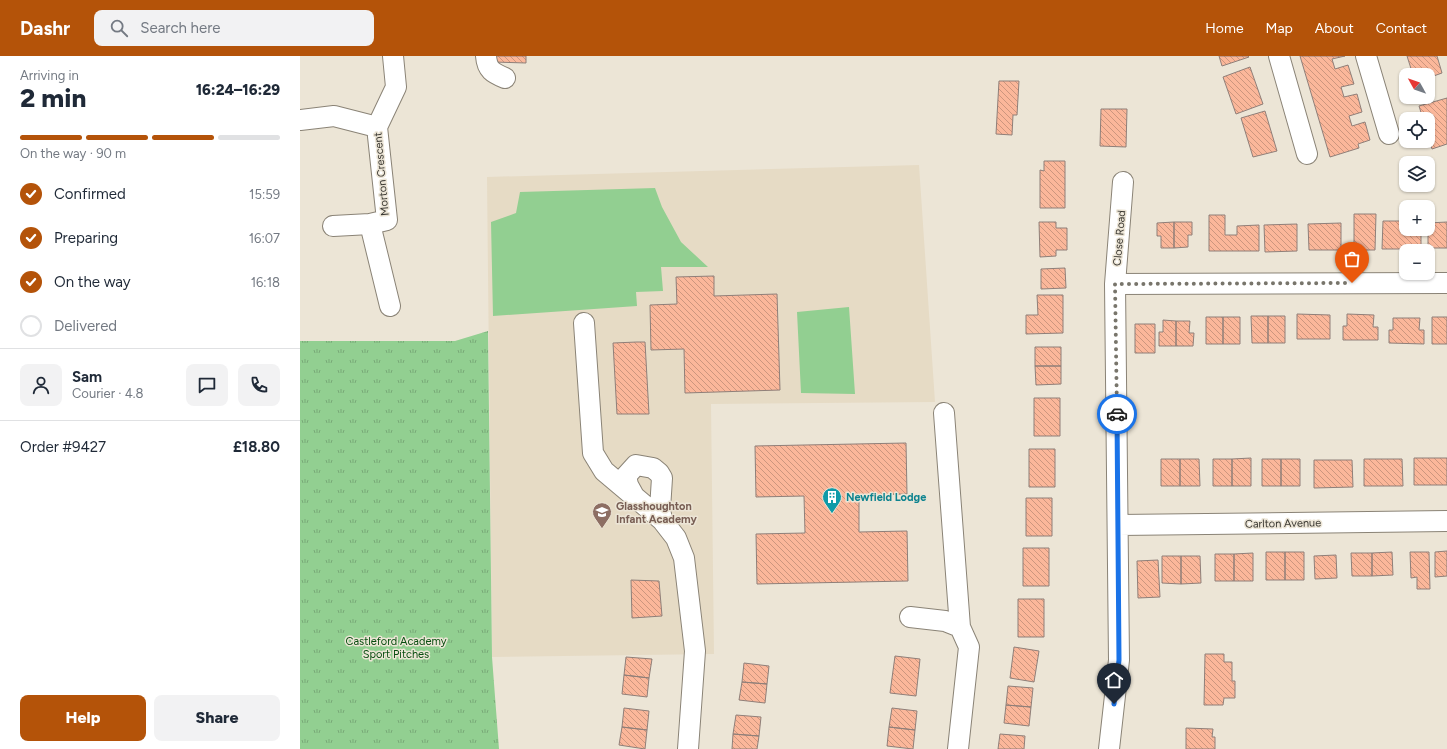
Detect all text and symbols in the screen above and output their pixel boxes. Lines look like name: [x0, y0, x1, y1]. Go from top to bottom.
search box: [94, 10, 374, 46]
text: Dashr: [20, 17, 70, 40]
icon: search: [108, 17, 130, 39]
text: Search here: [140, 19, 220, 37]
text: Home: [1205, 20, 1244, 37]
text: Map: [1266, 20, 1293, 37]
text: About: [1315, 20, 1354, 37]
text: Contact: [1376, 20, 1427, 37]
text: Arriving in: [20, 68, 79, 83]
north arrow: [1399, 68, 1435, 104]
map controls: [1399, 68, 1435, 280]
text: 16:24–16:29: [196, 81, 280, 99]
text: 2 min: [20, 82, 86, 114]
button: locate: [1399, 112, 1435, 148]
street label: Morton Crescent: [371, 132, 392, 216]
text: On the way · 90 m: [20, 146, 126, 161]
button: layers: [1399, 156, 1435, 192]
icon: check: [20, 183, 42, 205]
text: Confirmed: [54, 185, 126, 203]
text: 15:59: [249, 187, 280, 202]
button: +: [1399, 200, 1435, 236]
street label: Close Road: [1111, 210, 1128, 266]
icon: check: [20, 227, 42, 249]
text: Preparing: [54, 229, 118, 247]
text: 16:07: [249, 231, 280, 246]
pin: [1335, 242, 1369, 283]
button: −: [1399, 244, 1435, 280]
icon: bag: [1341, 248, 1363, 270]
icon: check: [20, 271, 42, 293]
text: On the way: [54, 273, 131, 291]
text: 16:18: [251, 275, 280, 290]
text: Delivered: [54, 317, 117, 335]
button: person: [20, 364, 62, 406]
button: chat: [186, 364, 228, 406]
button: phone: [238, 364, 280, 406]
text: Sam: [72, 368, 102, 386]
text: Courier · 4.8: [72, 386, 144, 401]
courier: [1097, 394, 1137, 434]
icon: car: [1106, 403, 1128, 425]
text: Order #9427: [20, 438, 106, 456]
text: £18.80: [233, 438, 280, 456]
building icon: Newfield Lodge: [821, 486, 843, 514]
place label: Newfield Lodge: [846, 491, 926, 504]
place label: Glasshoughton Infant Academy: [616, 500, 697, 526]
school or university icon: Glasshoughton Infant Academy: [591, 501, 613, 529]
street label: Carlton Avenue: [1245, 516, 1321, 531]
park label: Castleford Academy Sport Pitches: [346, 635, 447, 661]
pin: [1097, 663, 1131, 704]
icon: home: [1103, 669, 1125, 691]
button: Help: [20, 695, 146, 741]
button: Share: [154, 695, 280, 741]

